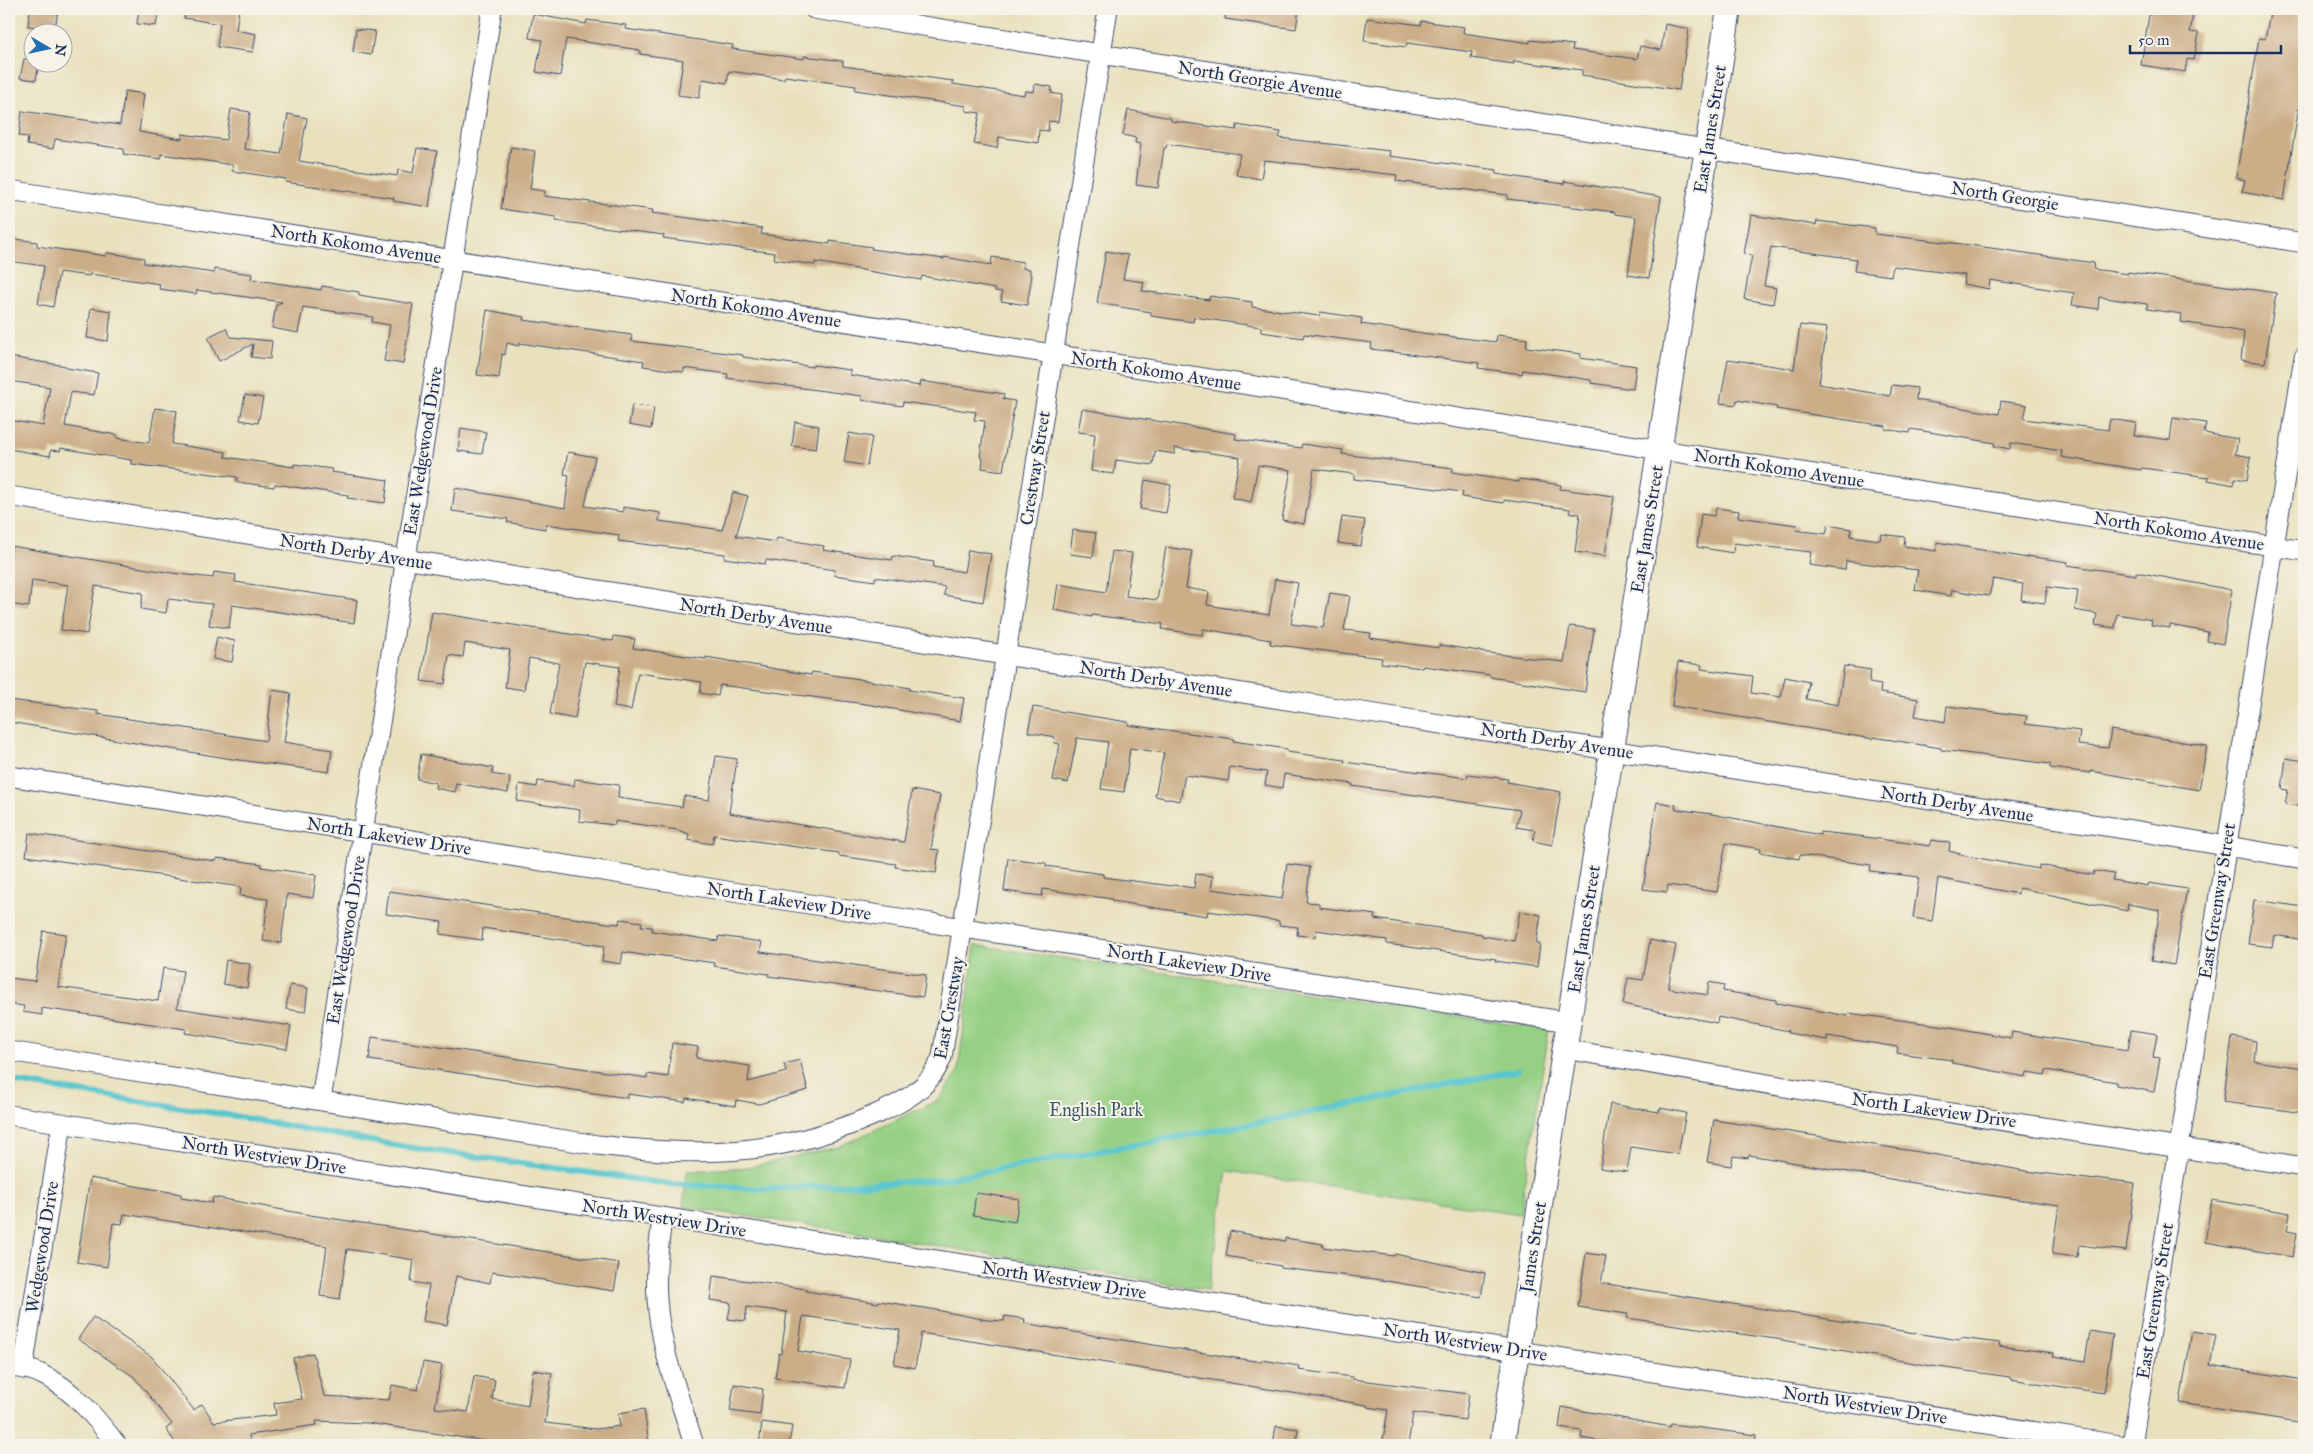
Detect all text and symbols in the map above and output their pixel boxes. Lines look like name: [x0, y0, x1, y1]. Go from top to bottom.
north arrow: [22, 22, 72, 72]
scale bar: [2130, 22, 2282, 54]
text: 50 m: [2138, 31, 2170, 49]
text: N: [51, 43, 70, 57]
street label: North Georgie Avenue: [1176, 56, 1344, 105]
street label: East James Street: [1689, 63, 1732, 195]
street label: North Georgie: [1950, 177, 2060, 216]
street label: North Kokomo Avenue: [269, 220, 443, 268]
street label: North Kokomo Avenue: [669, 284, 843, 332]
street label: North Kokomo Avenue: [1069, 347, 1243, 395]
street label: East Wedgewood Drive: [399, 365, 448, 537]
street label: Crestway Street: [1015, 409, 1055, 527]
street label: North Kokomo Avenue: [1692, 444, 1866, 492]
street label: East James Street: [1626, 463, 1669, 595]
street label: North Kokomo Avenue: [2092, 507, 2266, 555]
street label: North Derby Avenue: [278, 529, 434, 575]
street label: North Derby Avenue: [678, 593, 834, 639]
street label: North Derby Avenue: [1078, 656, 1234, 702]
street label: North Derby Avenue: [1479, 718, 1635, 764]
street label: North Derby Avenue: [1879, 781, 2035, 827]
street label: North Lakeview Drive: [305, 812, 473, 860]
street label: East Greenway Street: [2194, 821, 2240, 981]
street label: East Wedgewood Drive: [322, 854, 371, 1026]
street label: East James Street: [1563, 863, 1606, 995]
street label: North Lakeview Drive: [705, 877, 873, 925]
street label: North Lakeview Drive: [1105, 939, 1273, 987]
street label: East Crestway: [929, 954, 969, 1061]
street label: North Lakeview Drive: [1850, 1088, 2018, 1132]
park label: English Park: [1049, 1099, 1144, 1122]
street label: North Westview Drive: [180, 1131, 348, 1179]
street label: Wedgewood Drive: [21, 1179, 64, 1315]
street label: North Westview Drive: [580, 1194, 748, 1242]
street label: James Street: [1515, 1199, 1552, 1296]
street label: East Greenway Street: [2132, 1221, 2178, 1381]
street label: North Westview Drive: [980, 1256, 1148, 1304]
street label: North Westview Drive: [1381, 1318, 1549, 1366]
street label: North Westview Drive: [1781, 1381, 1949, 1429]

